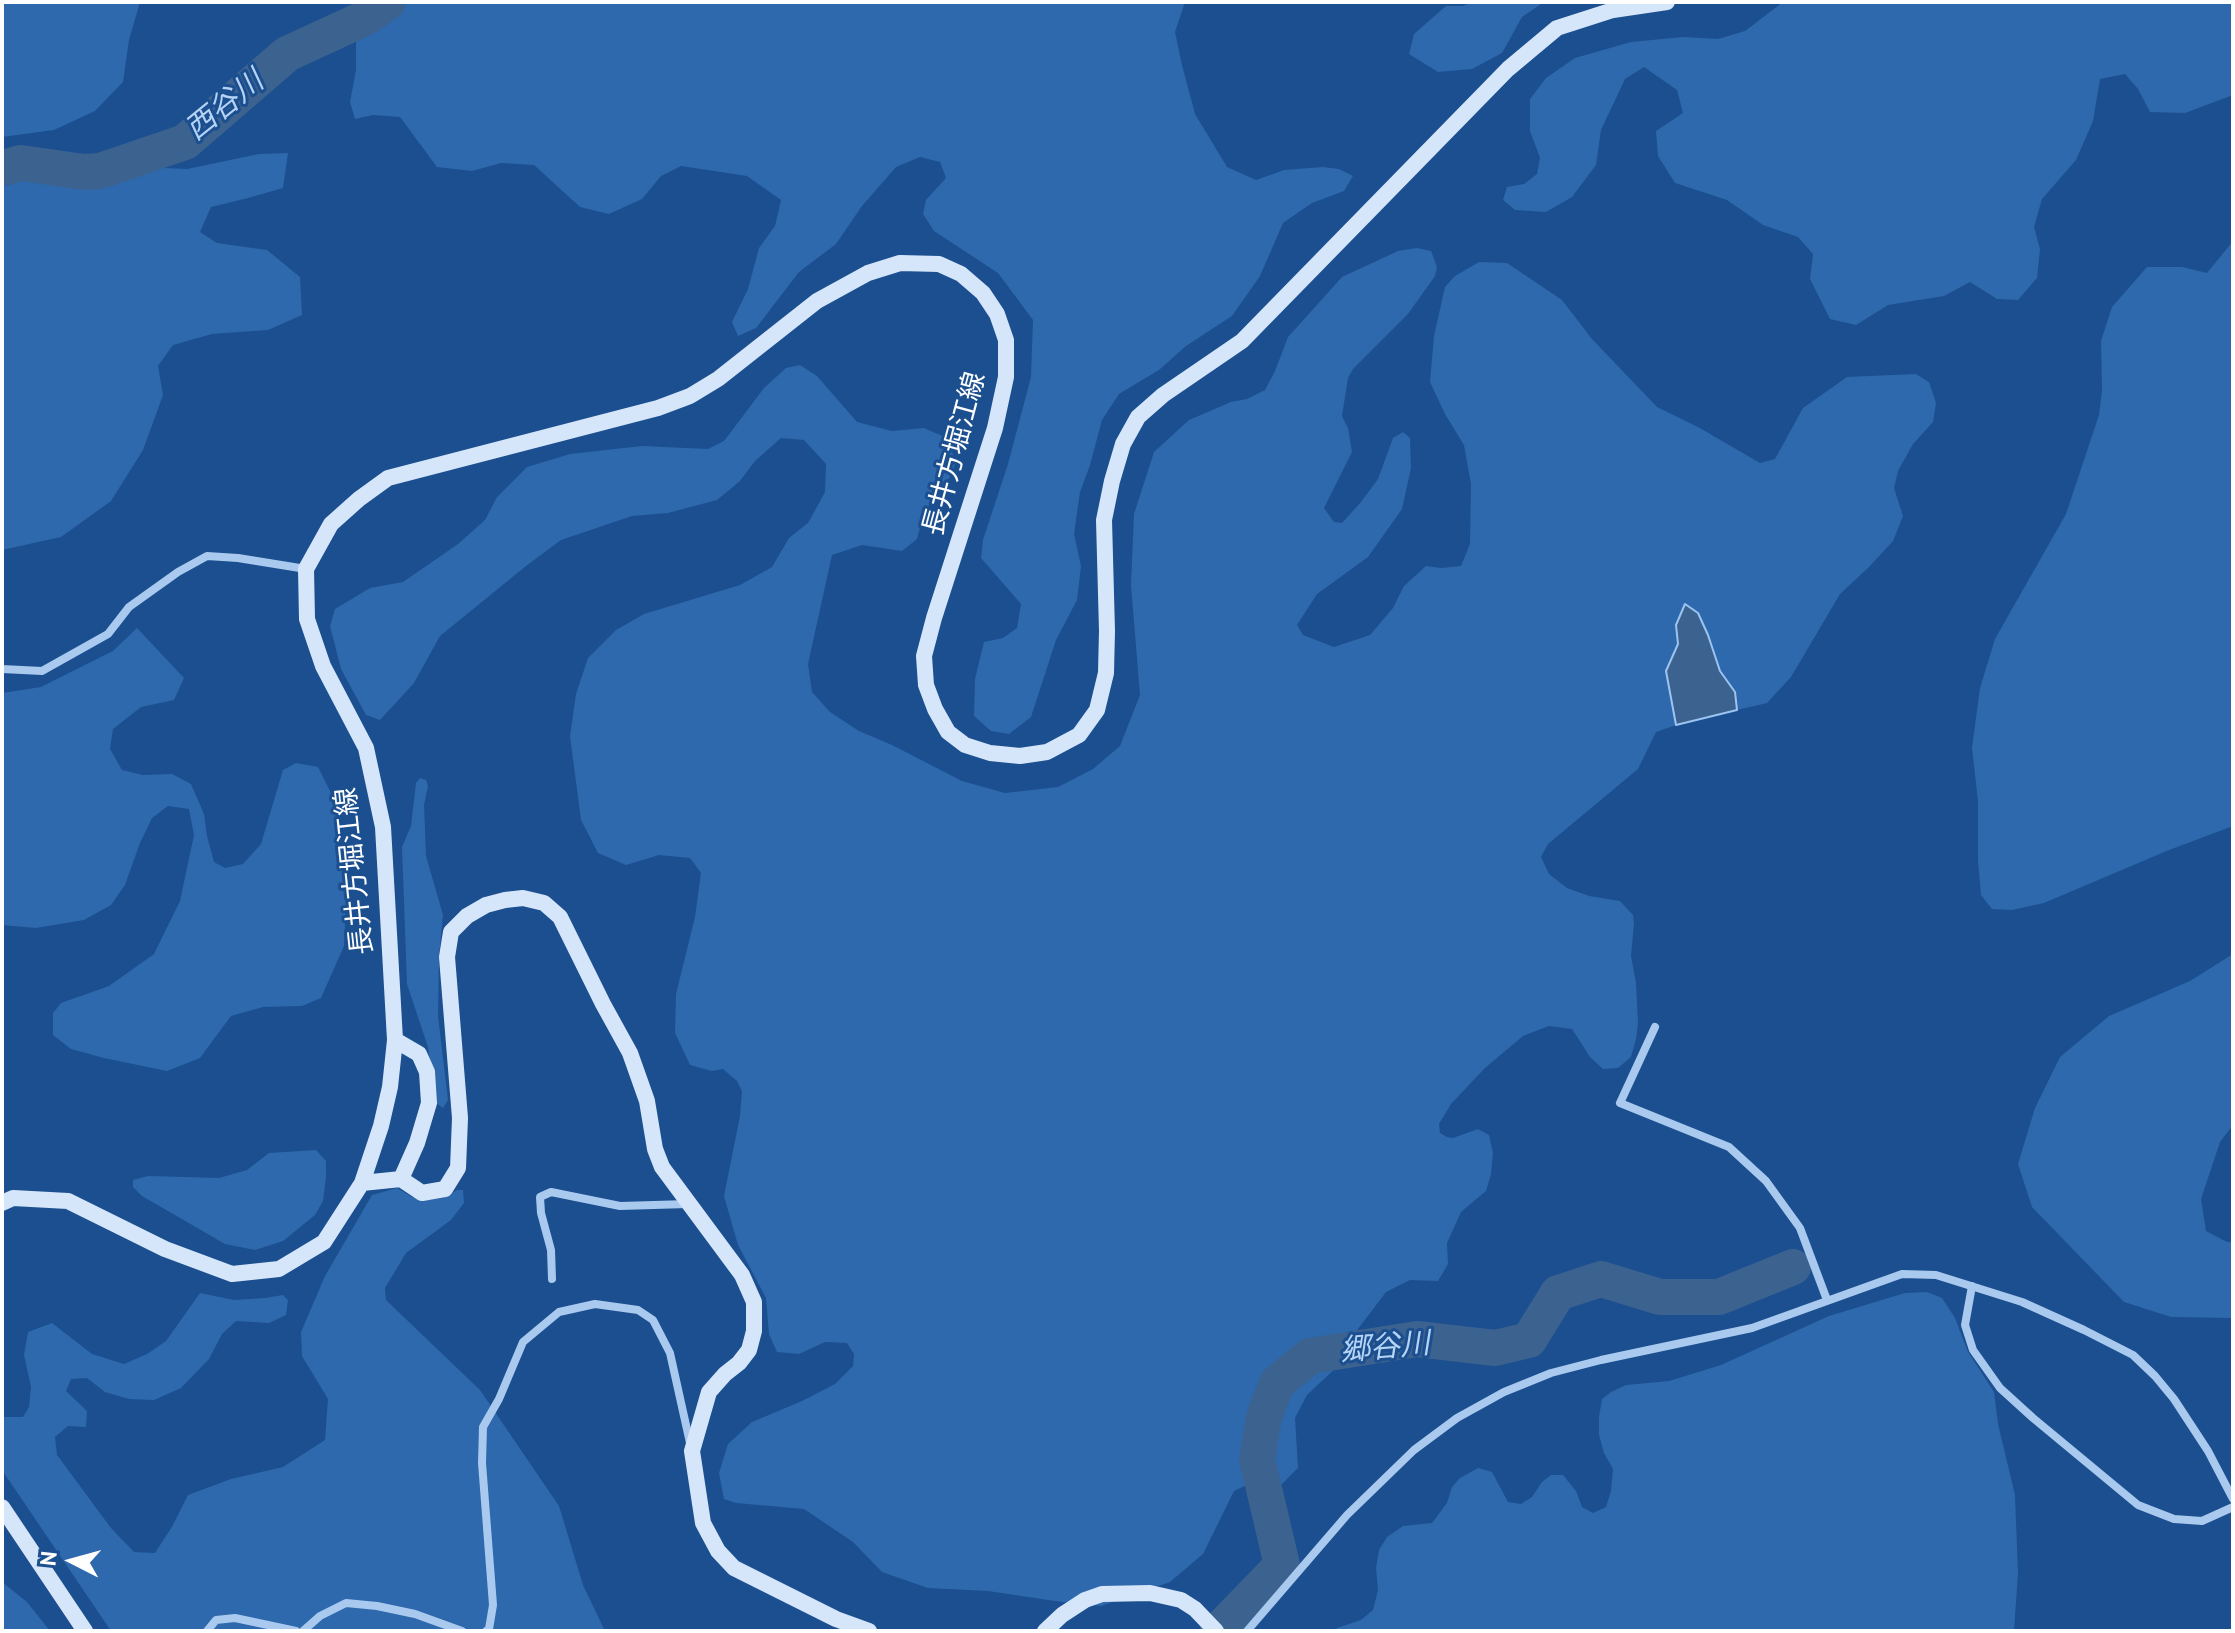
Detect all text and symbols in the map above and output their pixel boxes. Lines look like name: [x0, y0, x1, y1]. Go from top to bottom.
water label: 西谷川: [179, 64, 271, 148]
street label: 長井方堀江線: [917, 369, 993, 539]
street label: 長井方堀江線: [330, 786, 380, 956]
water label: 郷谷川: [1339, 1326, 1431, 1370]
north arrow: [32, 1521, 112, 1601]
text: N: [33, 1550, 63, 1567]

